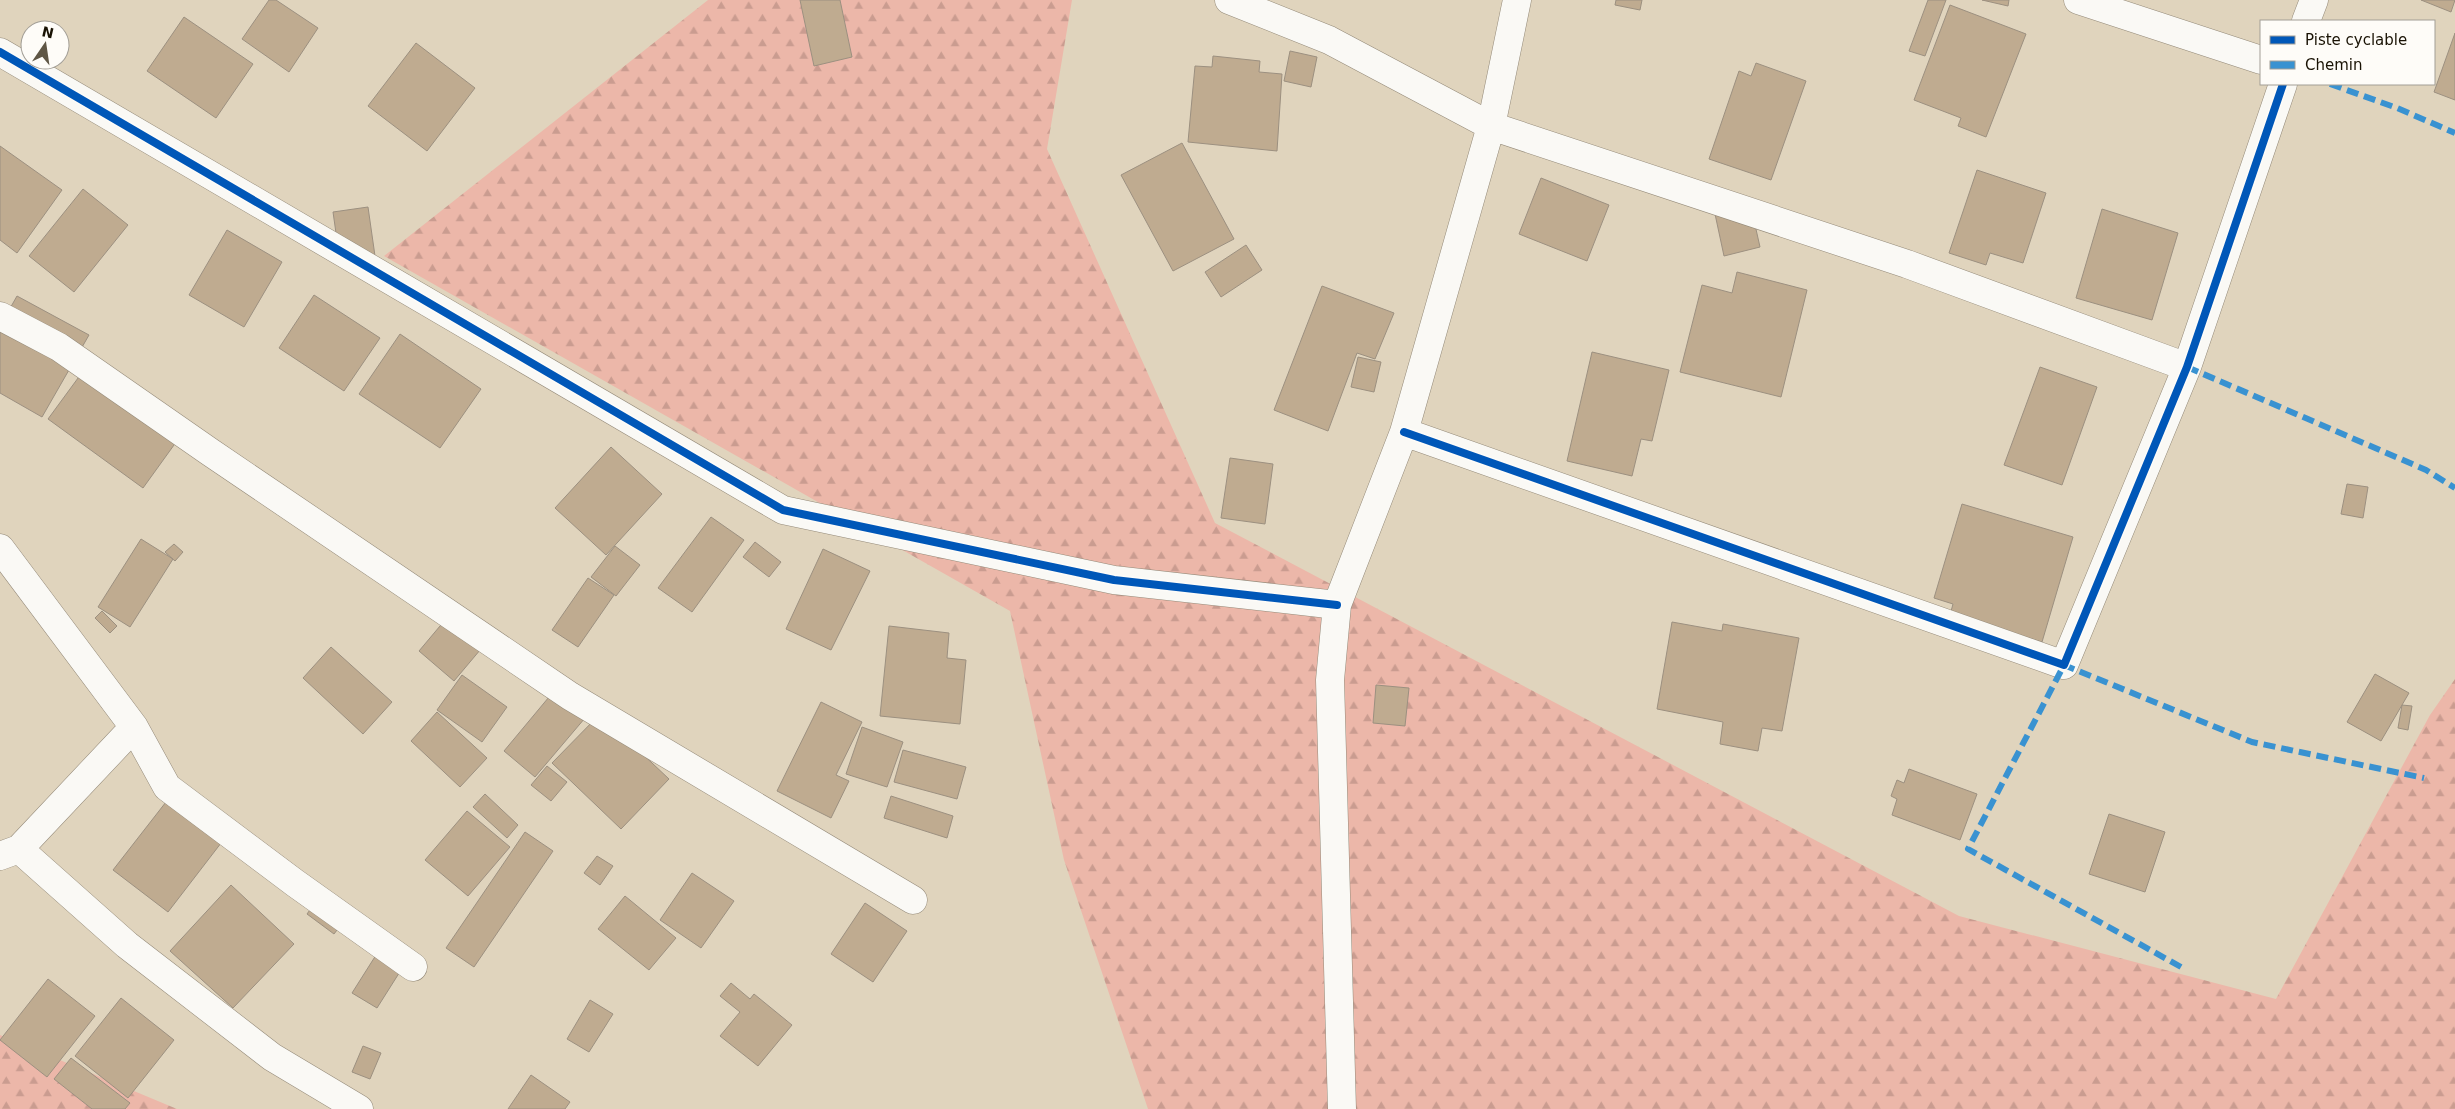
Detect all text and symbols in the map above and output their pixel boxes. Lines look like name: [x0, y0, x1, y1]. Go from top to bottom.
north arrow: [20, 20, 70, 70]
legend: [2260, 20, 2435, 85]
text: N: [40, 23, 55, 41]
text: Piste cyclable: [2305, 31, 2407, 49]
text: Chemin: [2305, 56, 2363, 74]

